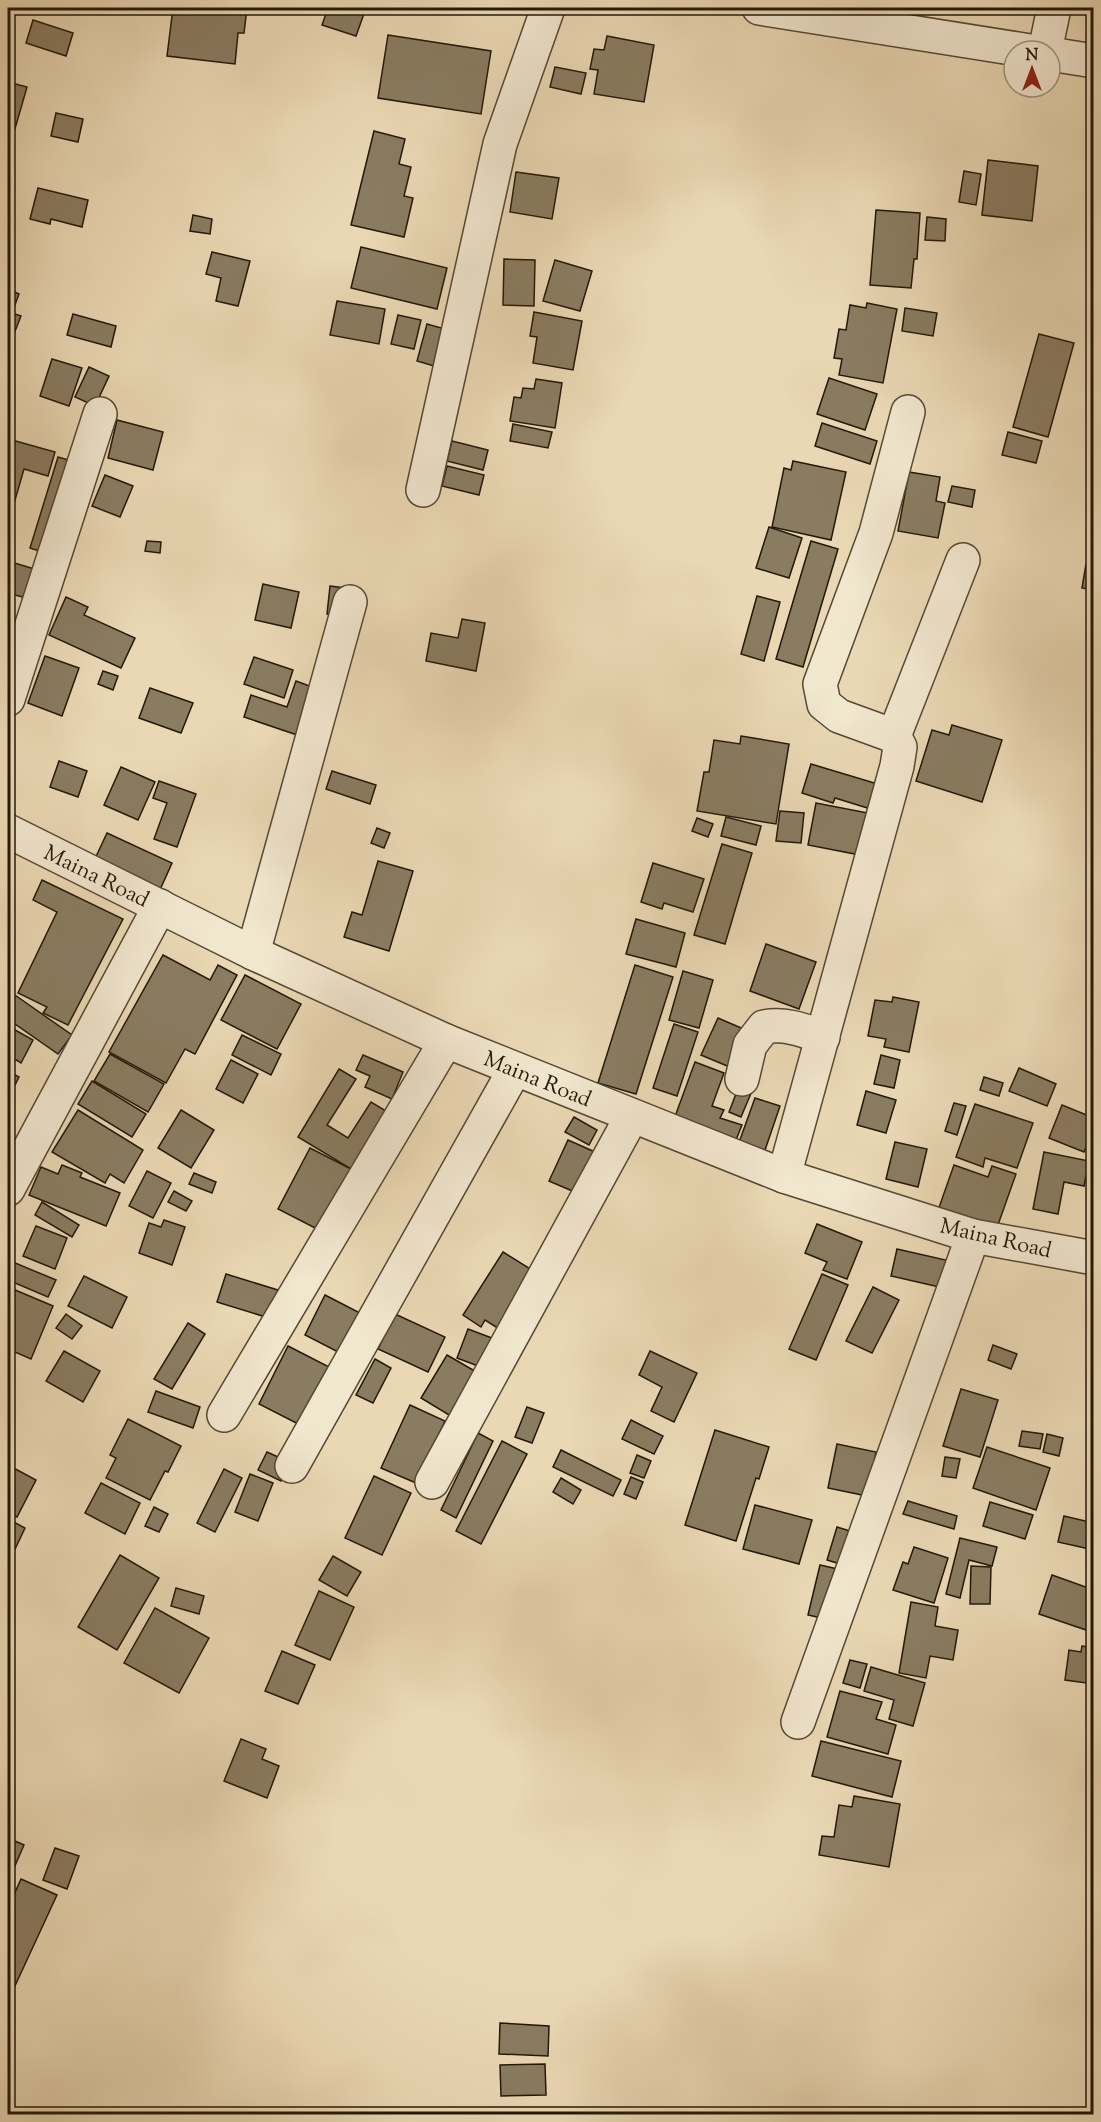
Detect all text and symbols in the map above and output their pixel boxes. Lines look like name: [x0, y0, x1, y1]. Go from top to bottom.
north arrow: [1002, 39, 1062, 99]
text: N: [1026, 45, 1039, 68]
street label: Maina Road: [37, 838, 154, 917]
street label: Maina Road: [478, 1045, 596, 1117]
street label: Maina Road: [936, 1212, 1054, 1268]

